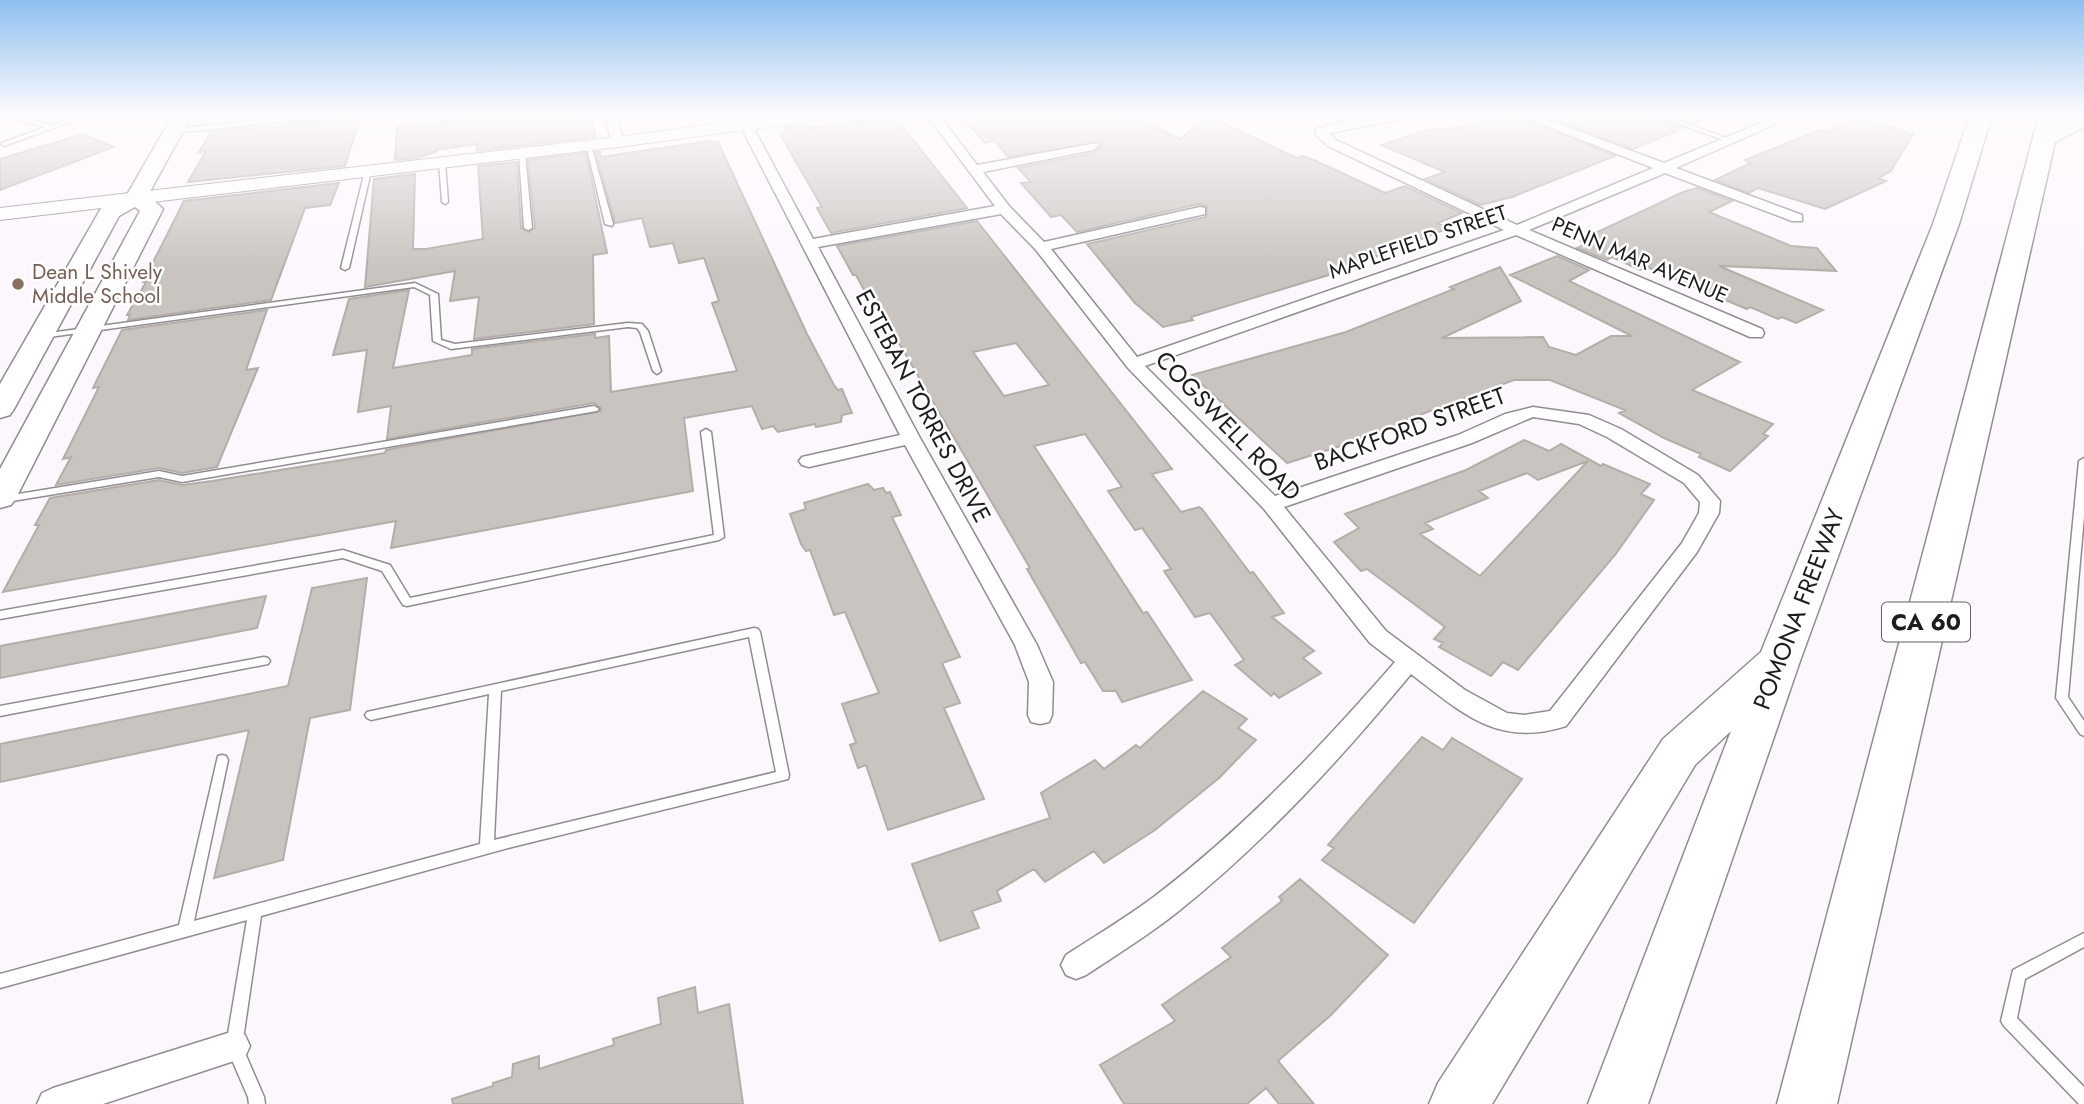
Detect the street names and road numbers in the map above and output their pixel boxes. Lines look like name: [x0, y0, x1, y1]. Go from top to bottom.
street label: MAPLEFIELD STREET: [1325, 197, 1511, 287]
street label: PENN MAR AVENUE: [1547, 209, 1733, 311]
street label: ESTEBAN TORRES DRIVE: [847, 283, 1000, 529]
street label: COGSWELL ROAD: [1147, 343, 1309, 509]
street label: BACKFORD STREET: [1309, 378, 1510, 479]
street label: POMONA FREEWAY: [1744, 503, 1853, 715]
road number: CA 60: [1882, 602, 1970, 642]

